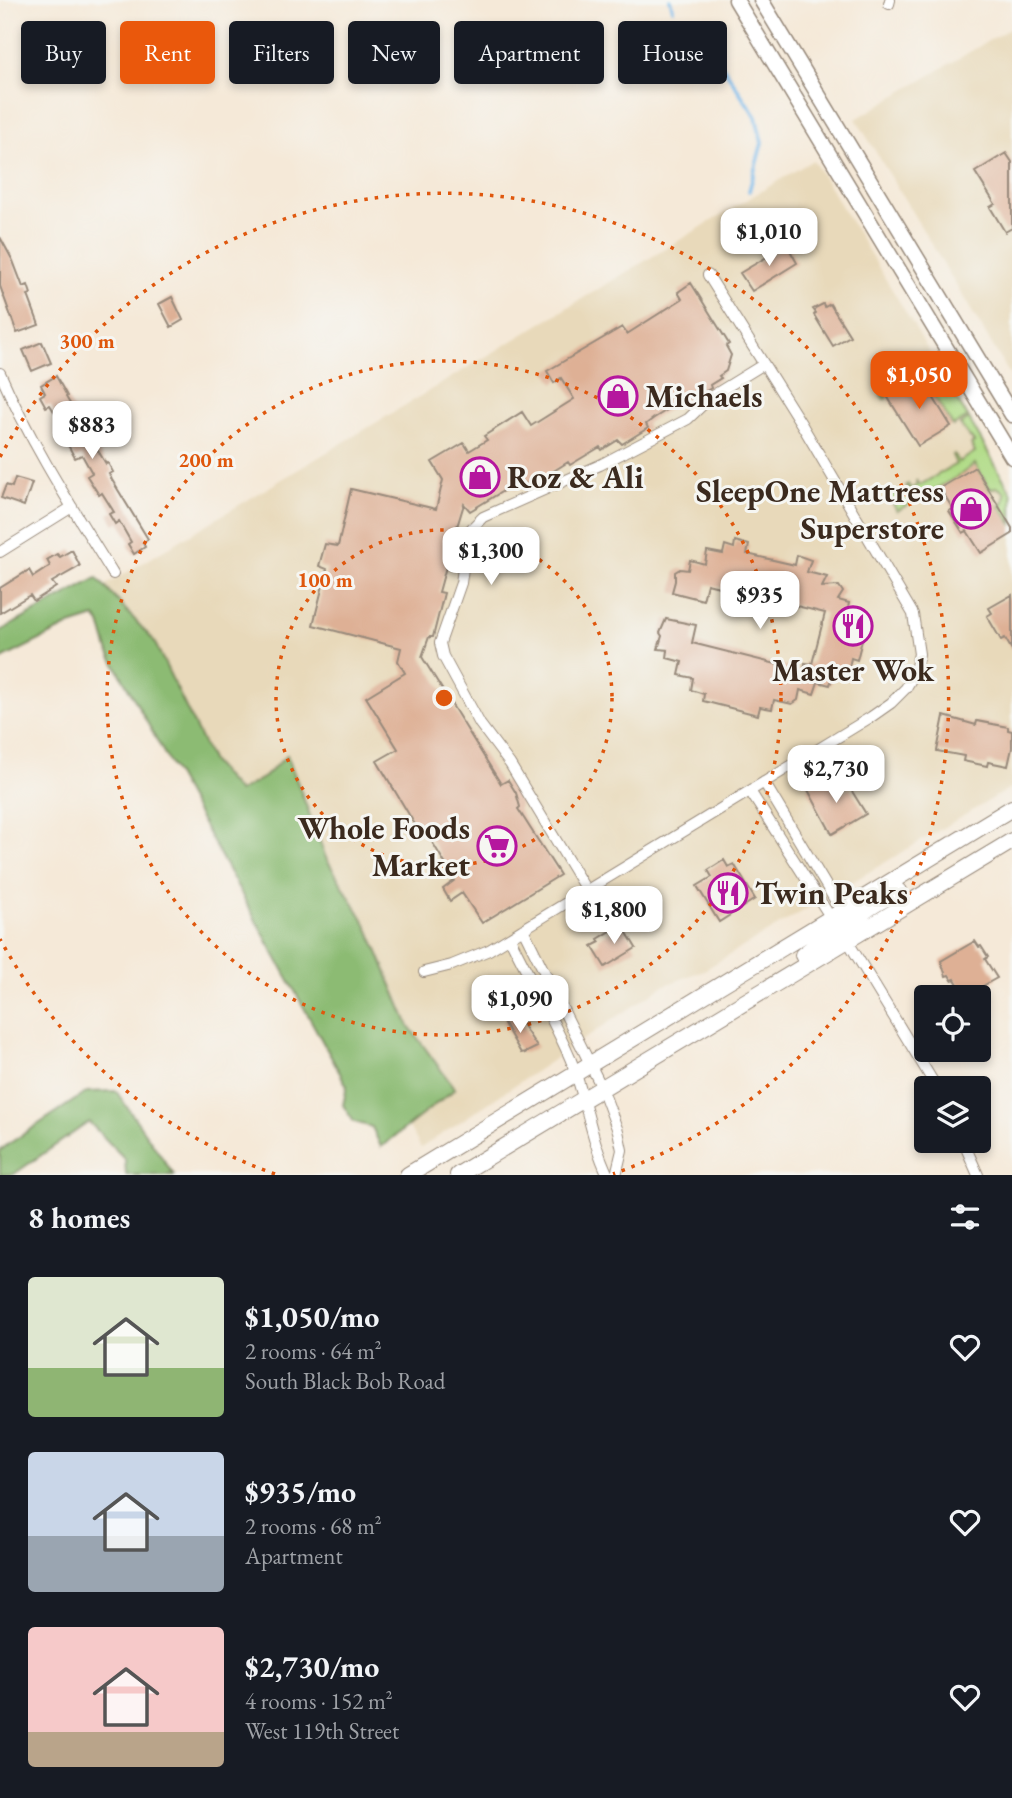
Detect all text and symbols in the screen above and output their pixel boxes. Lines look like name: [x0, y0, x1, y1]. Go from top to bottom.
chip: Buy: [21, 21, 106, 84]
chip: Rent: [120, 21, 215, 84]
chip: Filters: [229, 21, 334, 84]
chip: New: [348, 21, 440, 84]
chip: Apartment: [454, 21, 604, 84]
chip: House: [618, 21, 727, 84]
pin: $1,010: [712, 208, 826, 268]
text: $1,010: [737, 216, 801, 246]
text: 300 m: [59, 327, 115, 354]
pin: $1,050: [862, 352, 976, 411]
text: $1,050: [887, 359, 951, 389]
shop icon: Michaels: [597, 375, 639, 417]
place label: Michaels: [645, 375, 763, 417]
pin: $883: [51, 402, 133, 461]
text: $883: [68, 409, 116, 439]
text: 200 m: [178, 446, 234, 473]
shop icon: Roz & Ali: [459, 456, 501, 498]
place label: Roz & Ali: [507, 456, 644, 498]
place label: SleepOne Mattress Superstore: [696, 470, 944, 549]
shop icon: SleepOne Mattress Superstore: [950, 488, 992, 530]
pin: $1,300: [434, 528, 548, 587]
text: $1,300: [459, 535, 523, 565]
text: 100 m: [297, 566, 353, 593]
pin: $935: [719, 572, 801, 631]
text: $935: [736, 579, 784, 609]
restaurant icon: Master Wok: [832, 605, 874, 647]
place label: Master Wok: [772, 649, 935, 691]
centre of rings: [432, 686, 456, 710]
pin: $2,730: [779, 746, 893, 805]
text: $2,730: [804, 753, 868, 783]
place label: Whole Foods Market: [297, 807, 470, 886]
supermarket icon: Whole Foods Market: [476, 825, 518, 867]
restaurant icon: Twin Peaks: [707, 872, 749, 914]
place label: Twin Peaks: [755, 872, 908, 914]
pin: $1,800: [557, 886, 671, 946]
text: $1,800: [582, 894, 646, 924]
pin: $1,090: [463, 976, 577, 1035]
text: $1,090: [488, 983, 552, 1013]
map controls: [914, 985, 991, 1153]
button: locate: [914, 985, 991, 1062]
button: layers: [914, 1076, 991, 1153]
text: 8 homes: [28, 1198, 130, 1237]
icon: filters: [946, 1198, 984, 1236]
text: $1,050/mo: [245, 1297, 379, 1336]
icon: home: [84, 1305, 168, 1389]
icon: heart: [946, 1328, 984, 1366]
text: 2 rooms · 64 m²: [245, 1336, 382, 1366]
text: South Black Bob Road: [245, 1366, 445, 1396]
text: $935/mo: [245, 1472, 356, 1511]
icon: home: [84, 1480, 168, 1564]
icon: heart: [946, 1503, 984, 1541]
text: 2 rooms · 68 m²: [245, 1511, 382, 1541]
text: Apartment: [245, 1541, 343, 1571]
text: $2,730/mo: [245, 1647, 379, 1686]
icon: home: [84, 1655, 168, 1739]
icon: heart: [946, 1678, 984, 1716]
text: 4 rooms · 152 m²: [245, 1686, 393, 1716]
text: West 119th Street: [245, 1716, 399, 1746]

